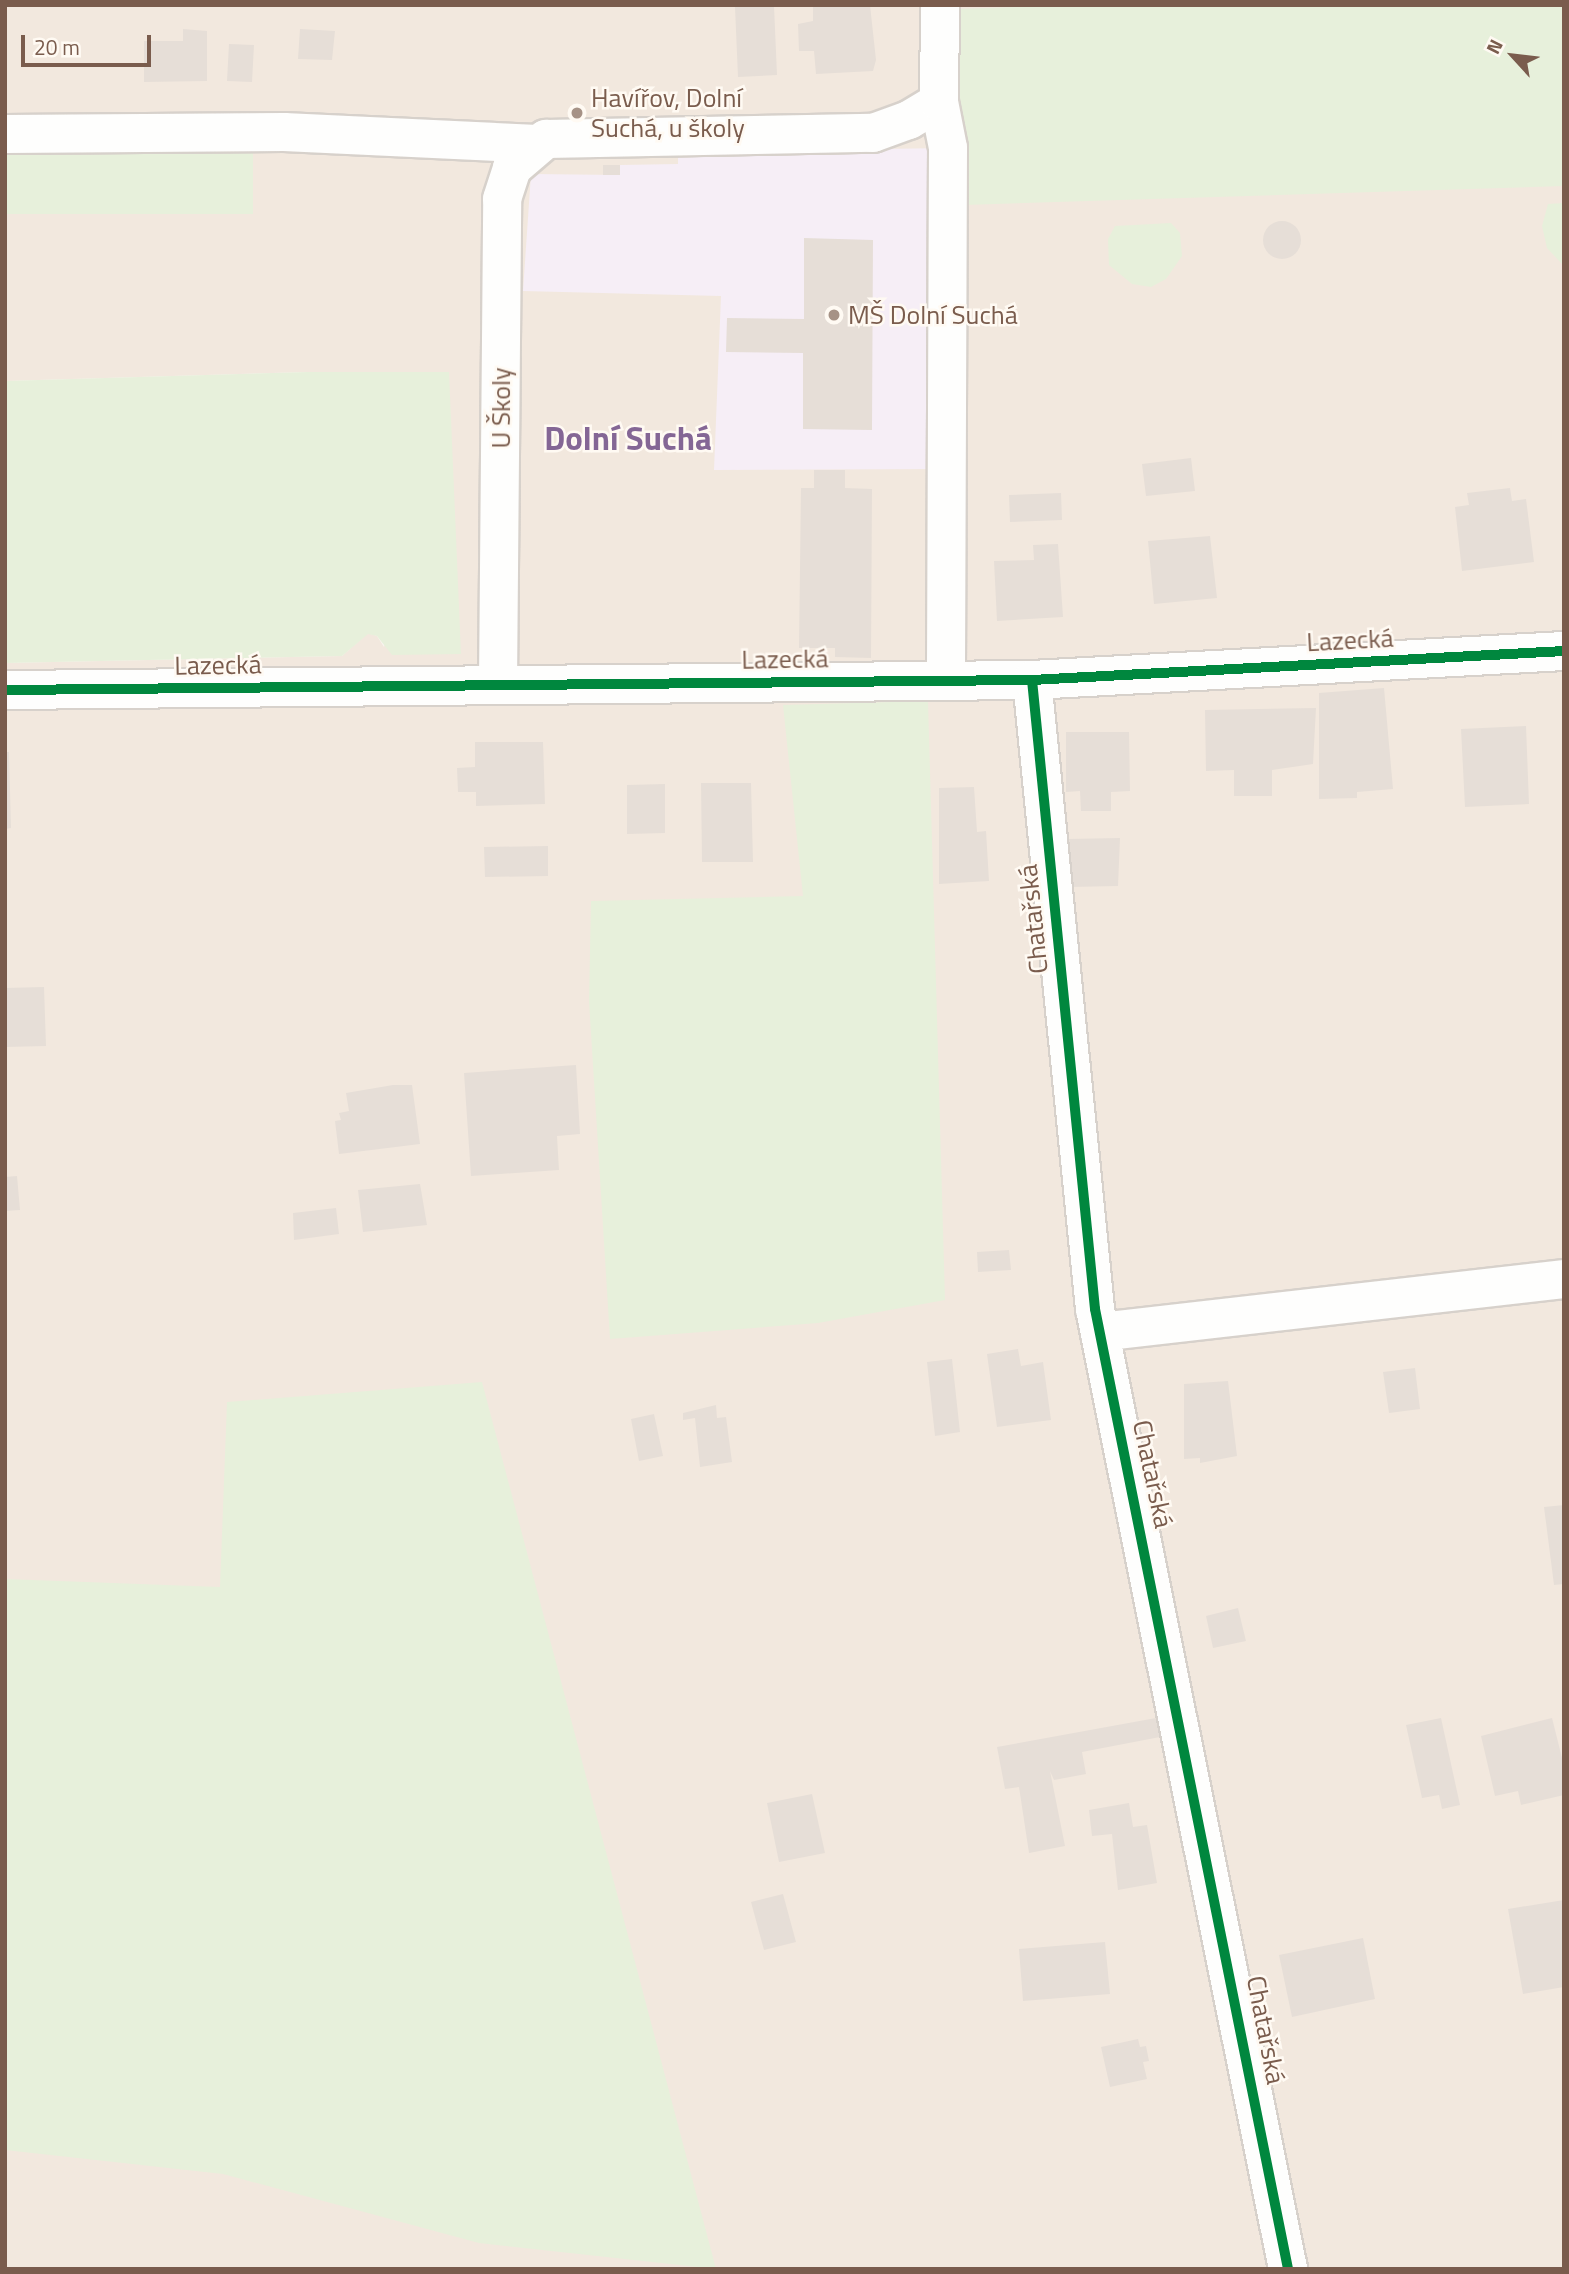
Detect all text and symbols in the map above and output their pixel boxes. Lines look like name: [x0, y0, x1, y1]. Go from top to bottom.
scale bar: [24, 21, 154, 65]
north arrow: [1478, 21, 1548, 91]
text: 20 m: [34, 31, 80, 63]
text: N: [1478, 34, 1510, 59]
place label: Havířov, Dolní Suchá, u školy: [591, 82, 745, 144]
marker: Havířov, Dolní Suchá, u školy: [569, 105, 585, 121]
place label: MŠ Dolní Suchá: [848, 299, 1018, 331]
marker: MŠ Dolní Suchá: [826, 307, 842, 323]
street label: U Školy: [485, 368, 517, 448]
district label: Dolní Suchá: [544, 419, 712, 459]
street label: Lazecká: [1306, 622, 1394, 658]
street label: Lazecká: [741, 643, 829, 675]
street label: Lazecká: [174, 649, 262, 681]
street label: Chatařská: [1012, 863, 1054, 975]
street label: Chatařská: [1126, 1417, 1180, 1531]
street label: Chatařská: [1240, 1973, 1292, 2087]

